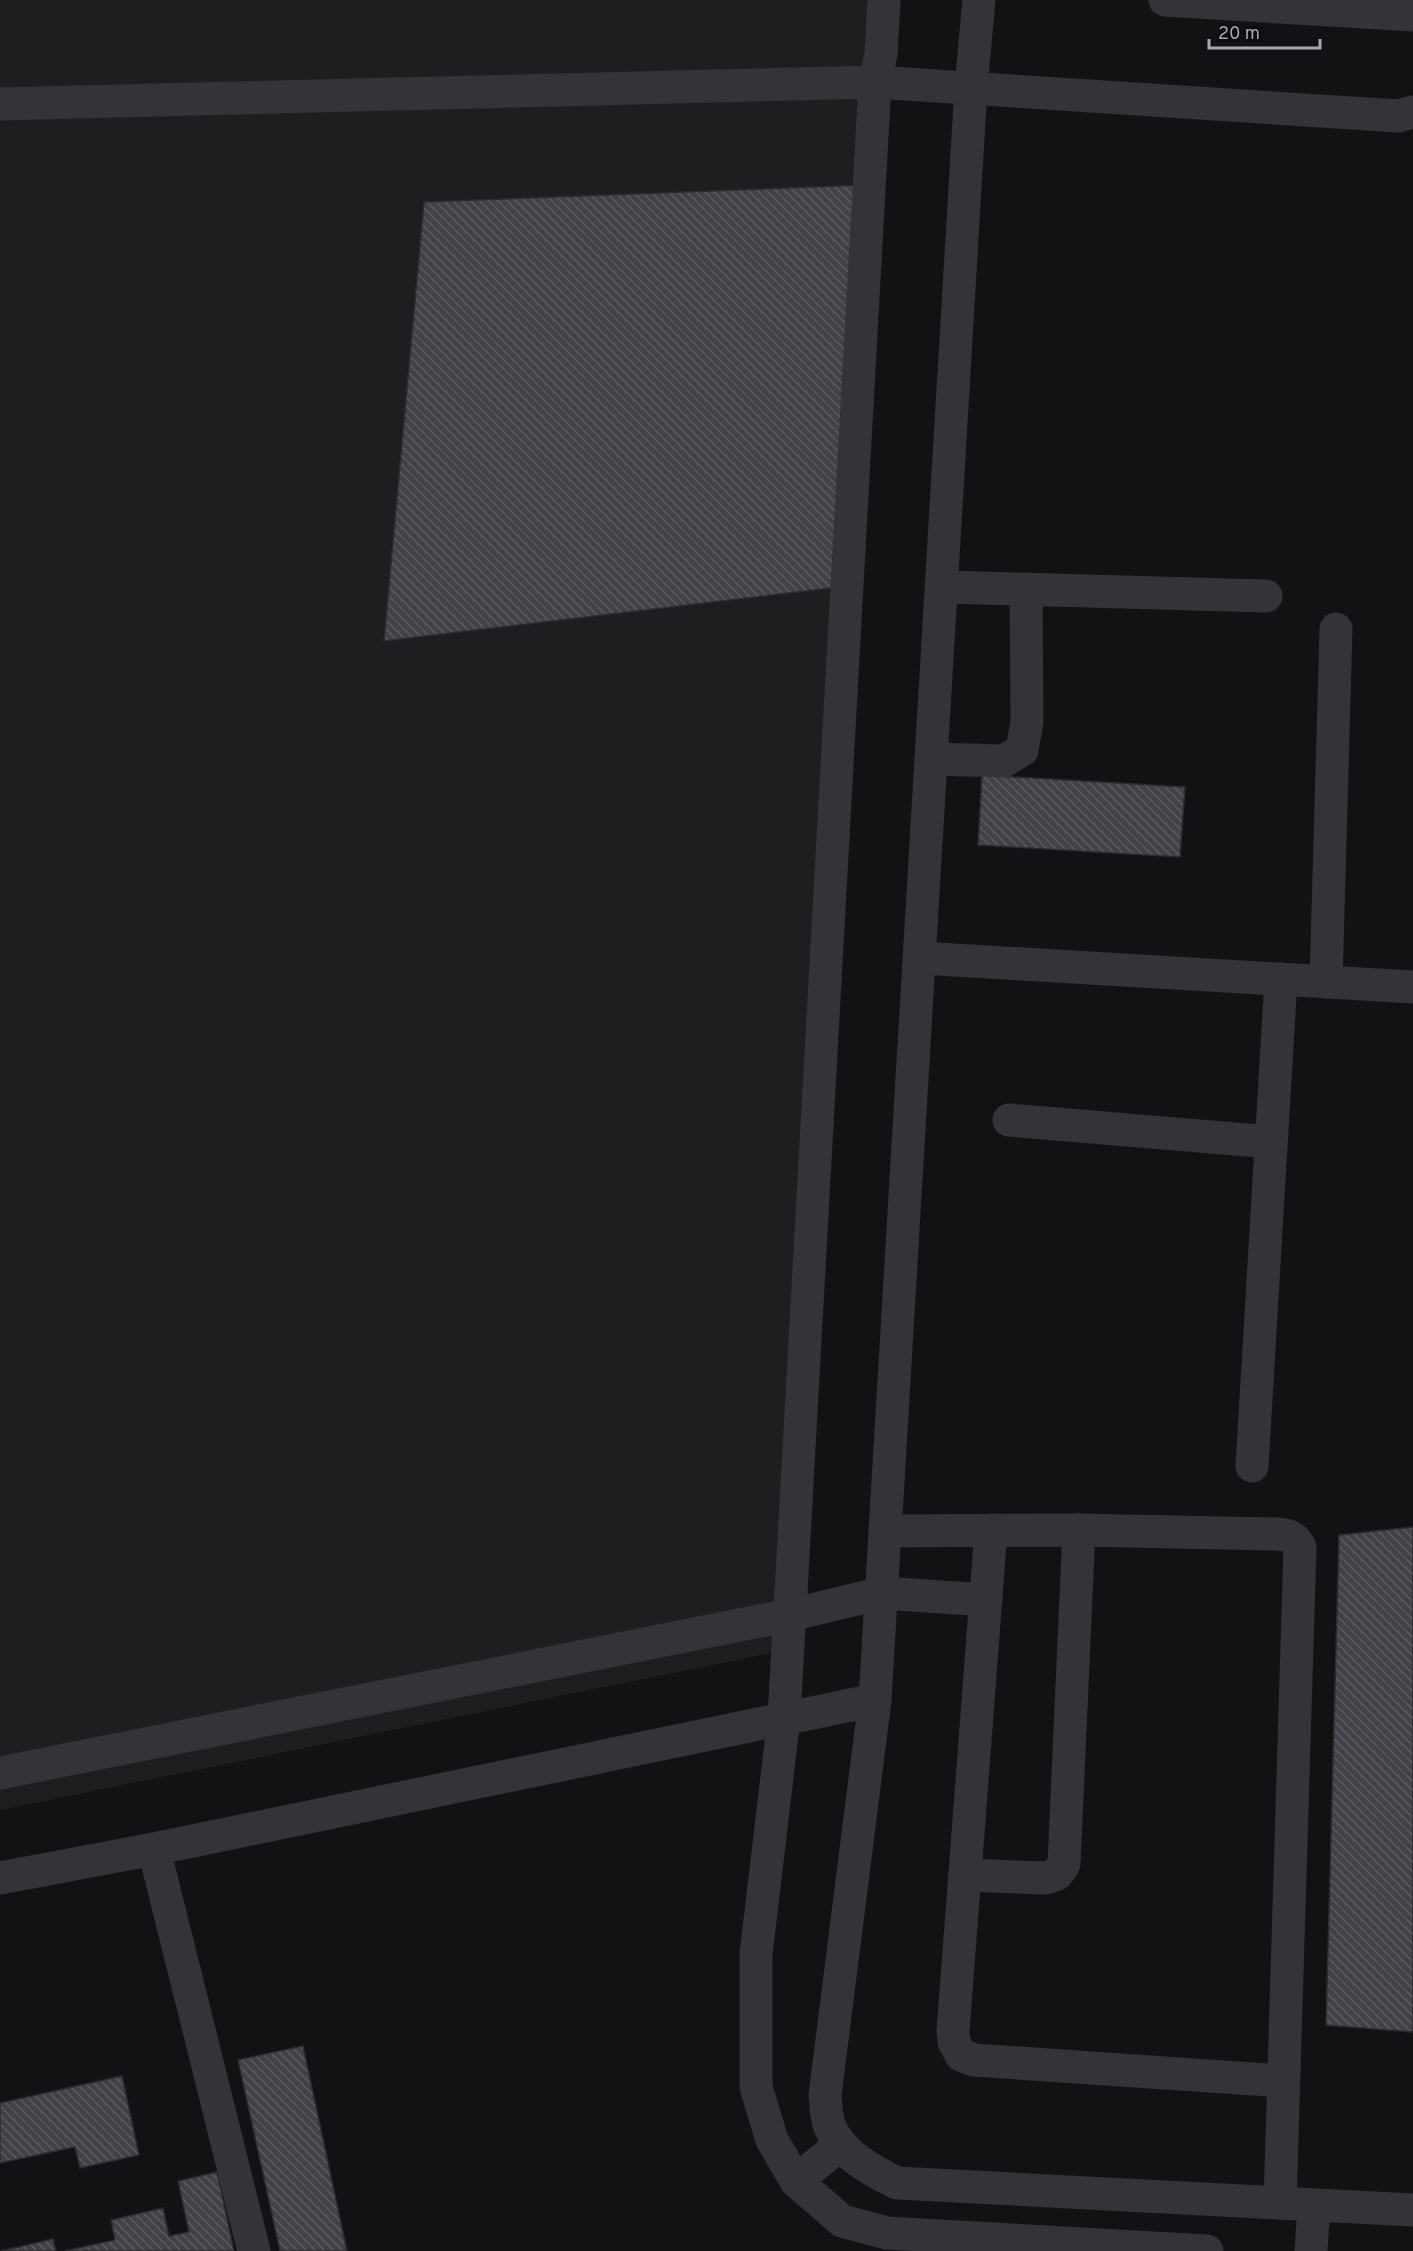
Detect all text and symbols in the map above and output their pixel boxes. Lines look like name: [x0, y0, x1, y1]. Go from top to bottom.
scale bar: [1209, 12, 1320, 50]
text: 20 m: [1218, 23, 1260, 46]

